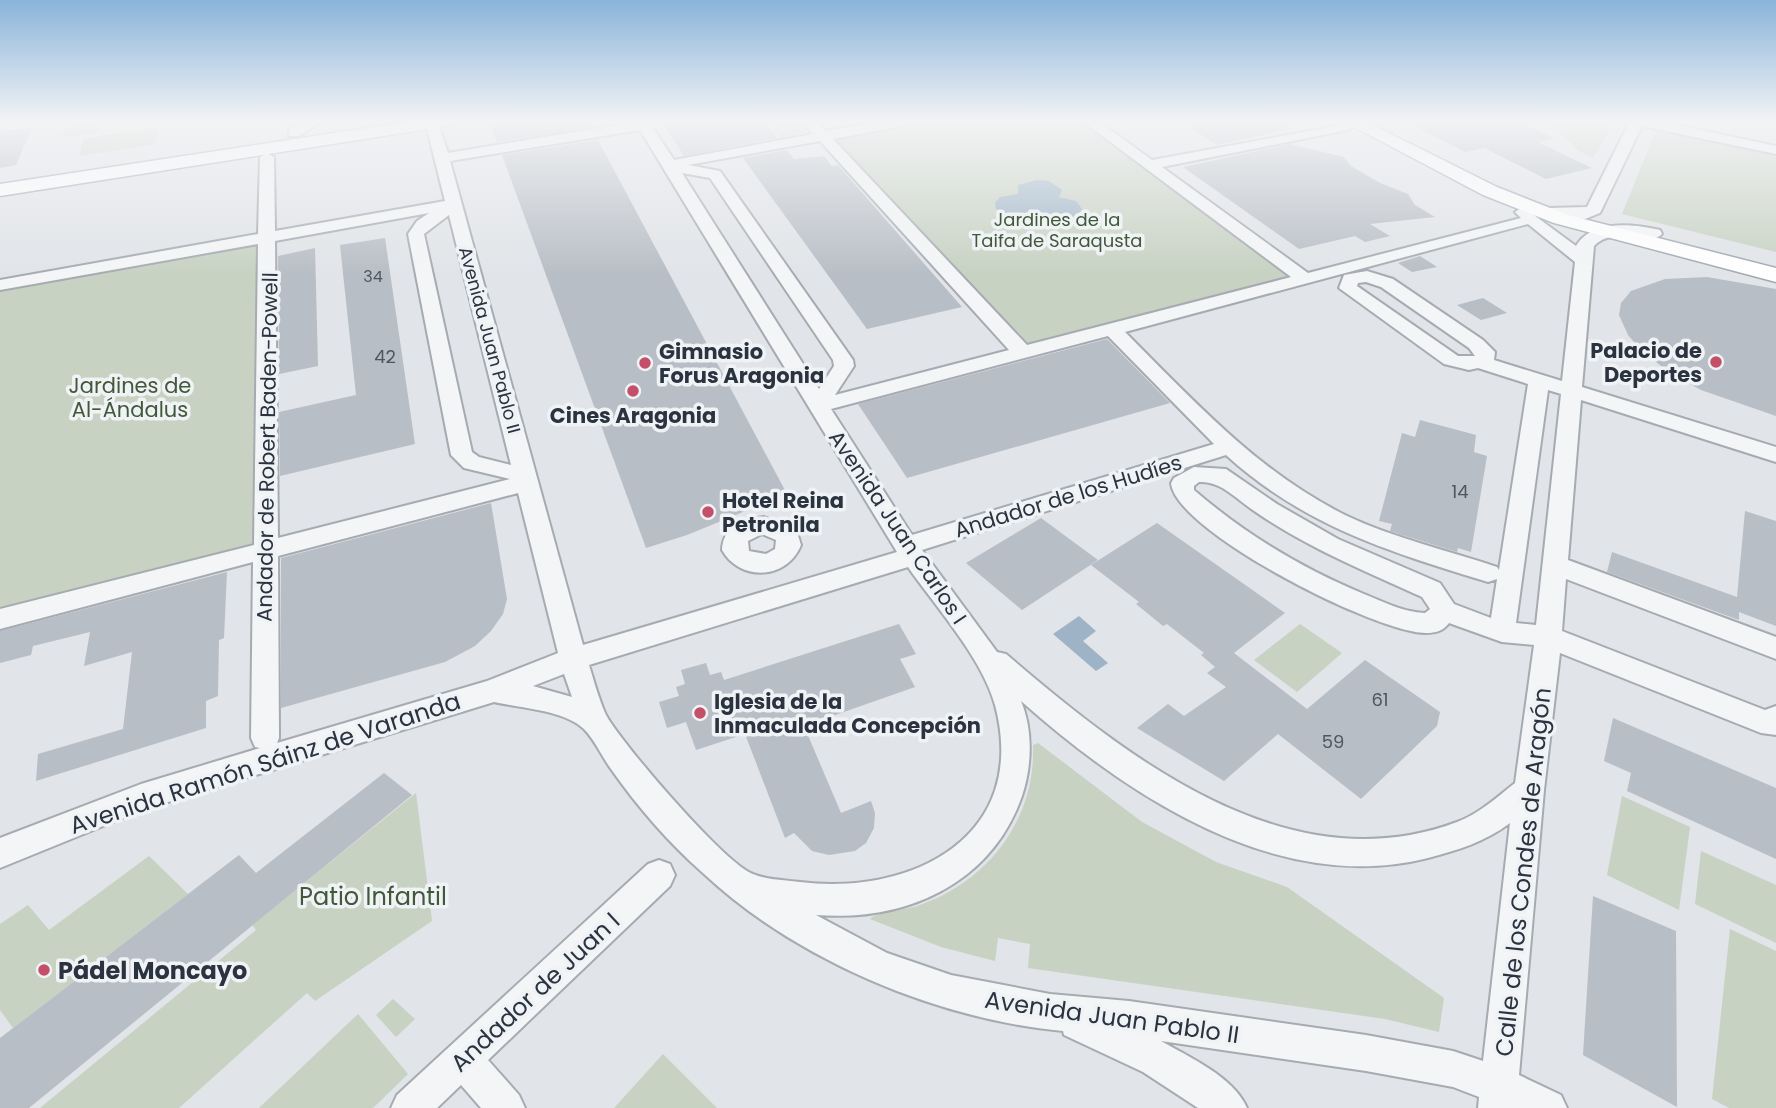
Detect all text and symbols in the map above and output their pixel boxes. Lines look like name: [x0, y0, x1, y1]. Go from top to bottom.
park label: Jardines de la Taifa de Saraqusta: [972, 207, 1142, 253]
street label: Avenida Juan Pablo II: [453, 244, 527, 436]
house number: 34: [363, 265, 383, 288]
street label: Andador de Robert Baden-Powell: [249, 272, 285, 622]
place label: Palacio de Deportes: [1590, 336, 1702, 389]
place label: Gimnasio Forus Aragonia: [659, 337, 824, 390]
house number: 42: [374, 344, 396, 369]
marker: Palacio de Deportes: [1708, 354, 1724, 370]
marker: Gimnasio Forus Aragonia: [637, 355, 653, 371]
park label: Jardines de Al-Ándalus: [69, 371, 191, 424]
marker: Cines Aragonia: [625, 383, 641, 399]
place label: Cines Aragonia: [550, 401, 716, 430]
street label: Avenida Juan Carlos I: [822, 424, 974, 630]
street label: Andador de los Hudíes: [951, 448, 1185, 544]
house number: 14: [1451, 479, 1469, 504]
place label: Hotel Reina Petronila: [722, 486, 844, 539]
marker: Hotel Reina Petronila: [700, 504, 716, 520]
street label: Avenida Ramón Sáinz de Varanda: [65, 684, 465, 842]
street label: Calle de los Condes de Aragón: [1487, 686, 1559, 1058]
place label: Iglesia de la Inmaculada Concepción: [714, 687, 981, 740]
house number: 61: [1371, 687, 1389, 712]
marker: Iglesia de la Inmaculada Concepción: [692, 705, 708, 721]
house number: 59: [1322, 729, 1344, 754]
park label: Patio Infantil: [299, 880, 447, 913]
street label: Andador de Juan I: [443, 905, 627, 1079]
place label: Pádel Moncayo: [58, 954, 247, 987]
marker: Pádel Moncayo: [36, 962, 52, 978]
street label: Avenida Juan Pablo II: [983, 983, 1241, 1051]

